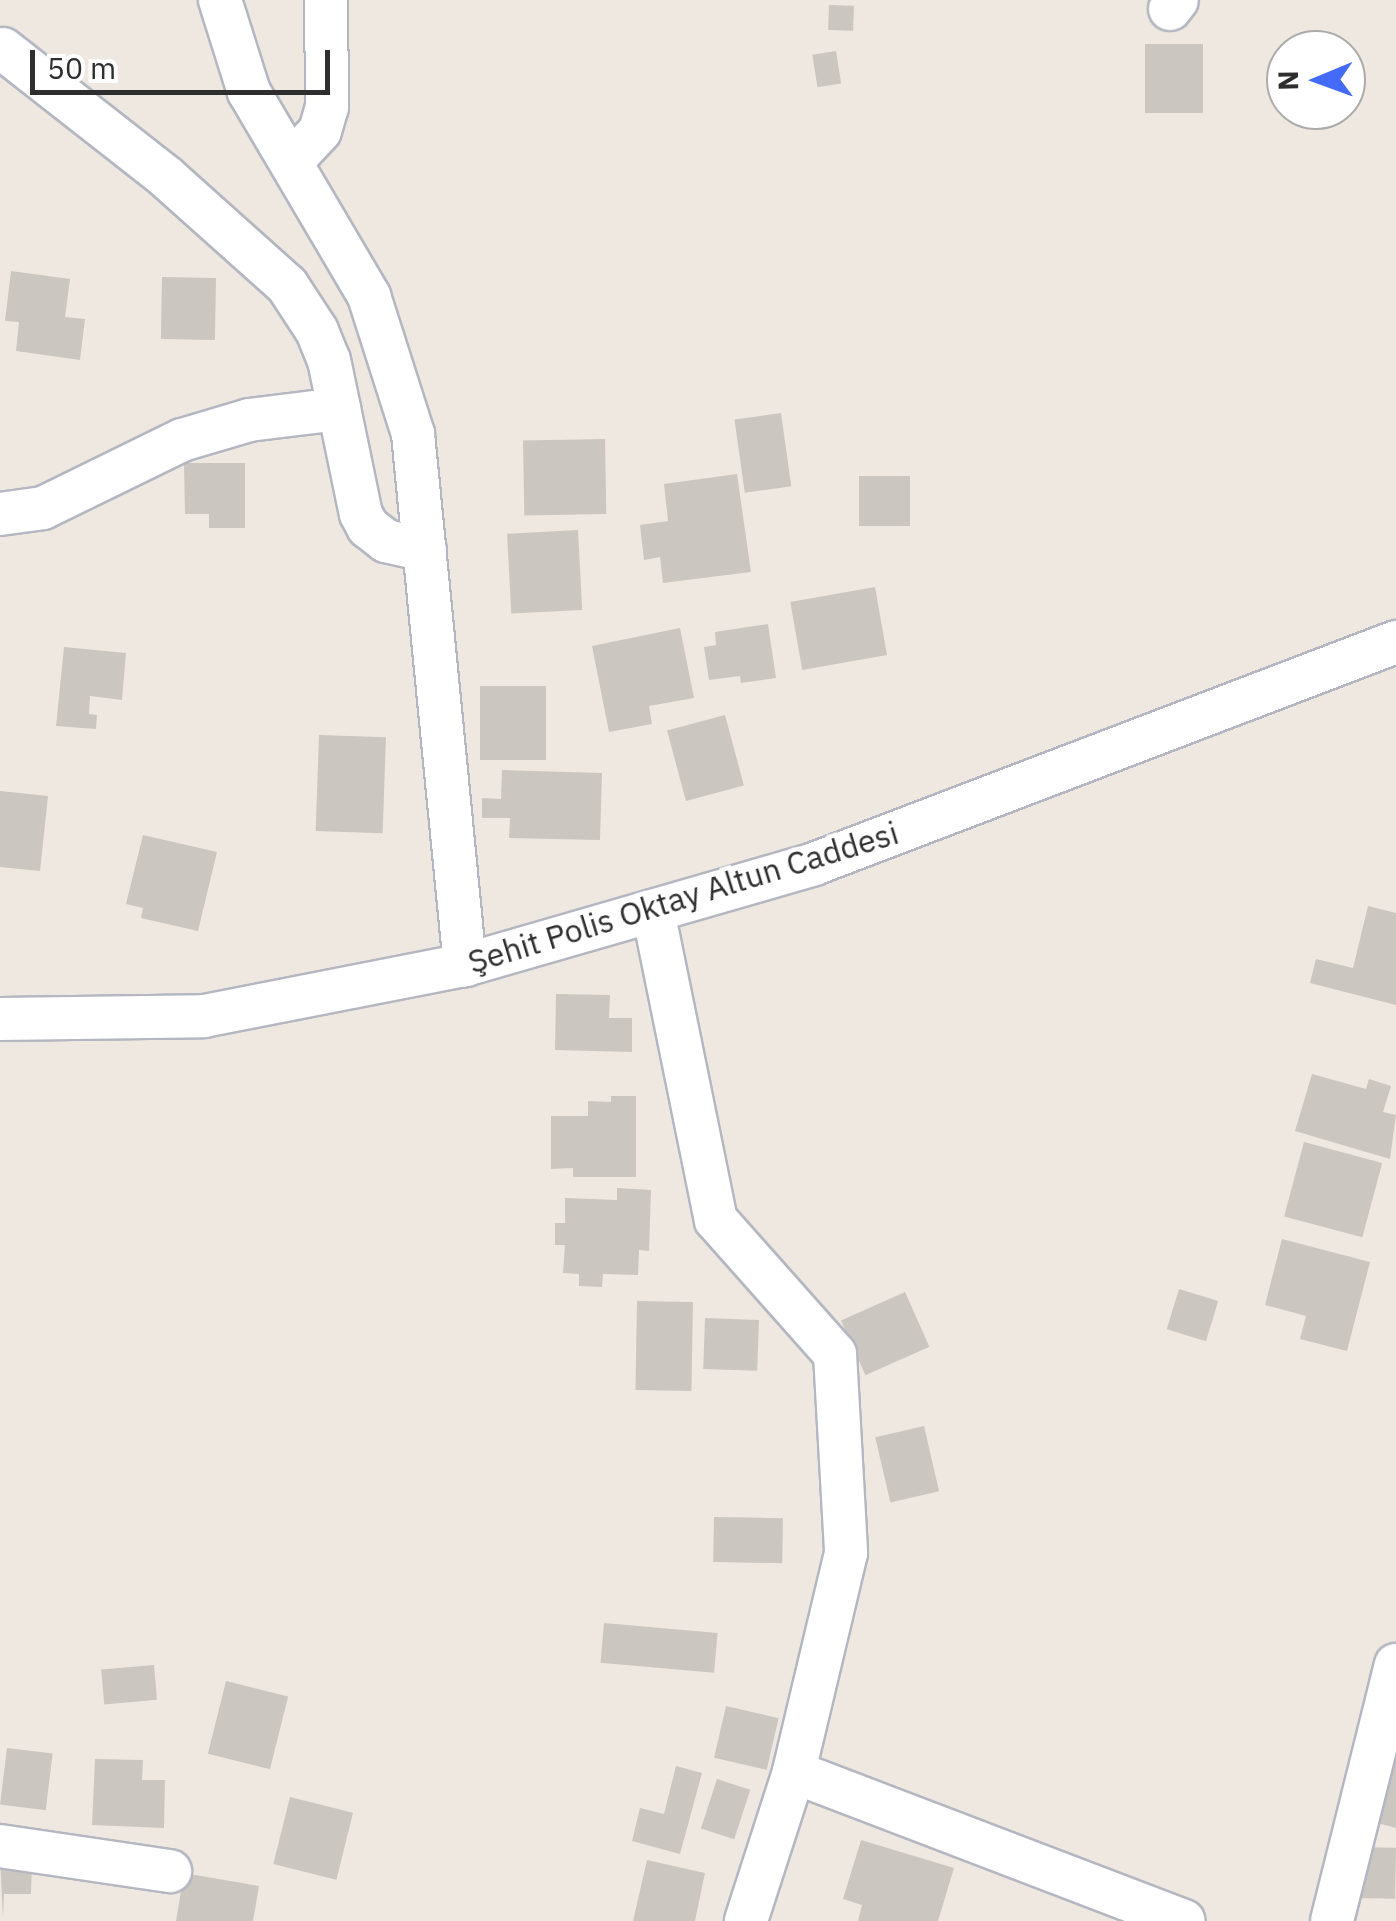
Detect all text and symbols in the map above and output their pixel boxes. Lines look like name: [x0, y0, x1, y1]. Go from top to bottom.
scale bar: [35, 30, 335, 92]
north arrow: [1266, 30, 1366, 130]
text: 50 m: [47, 48, 116, 87]
text: N: [1269, 70, 1306, 91]
street label: Şehit Polis Oktay Altun Caddesi: [463, 813, 903, 981]

